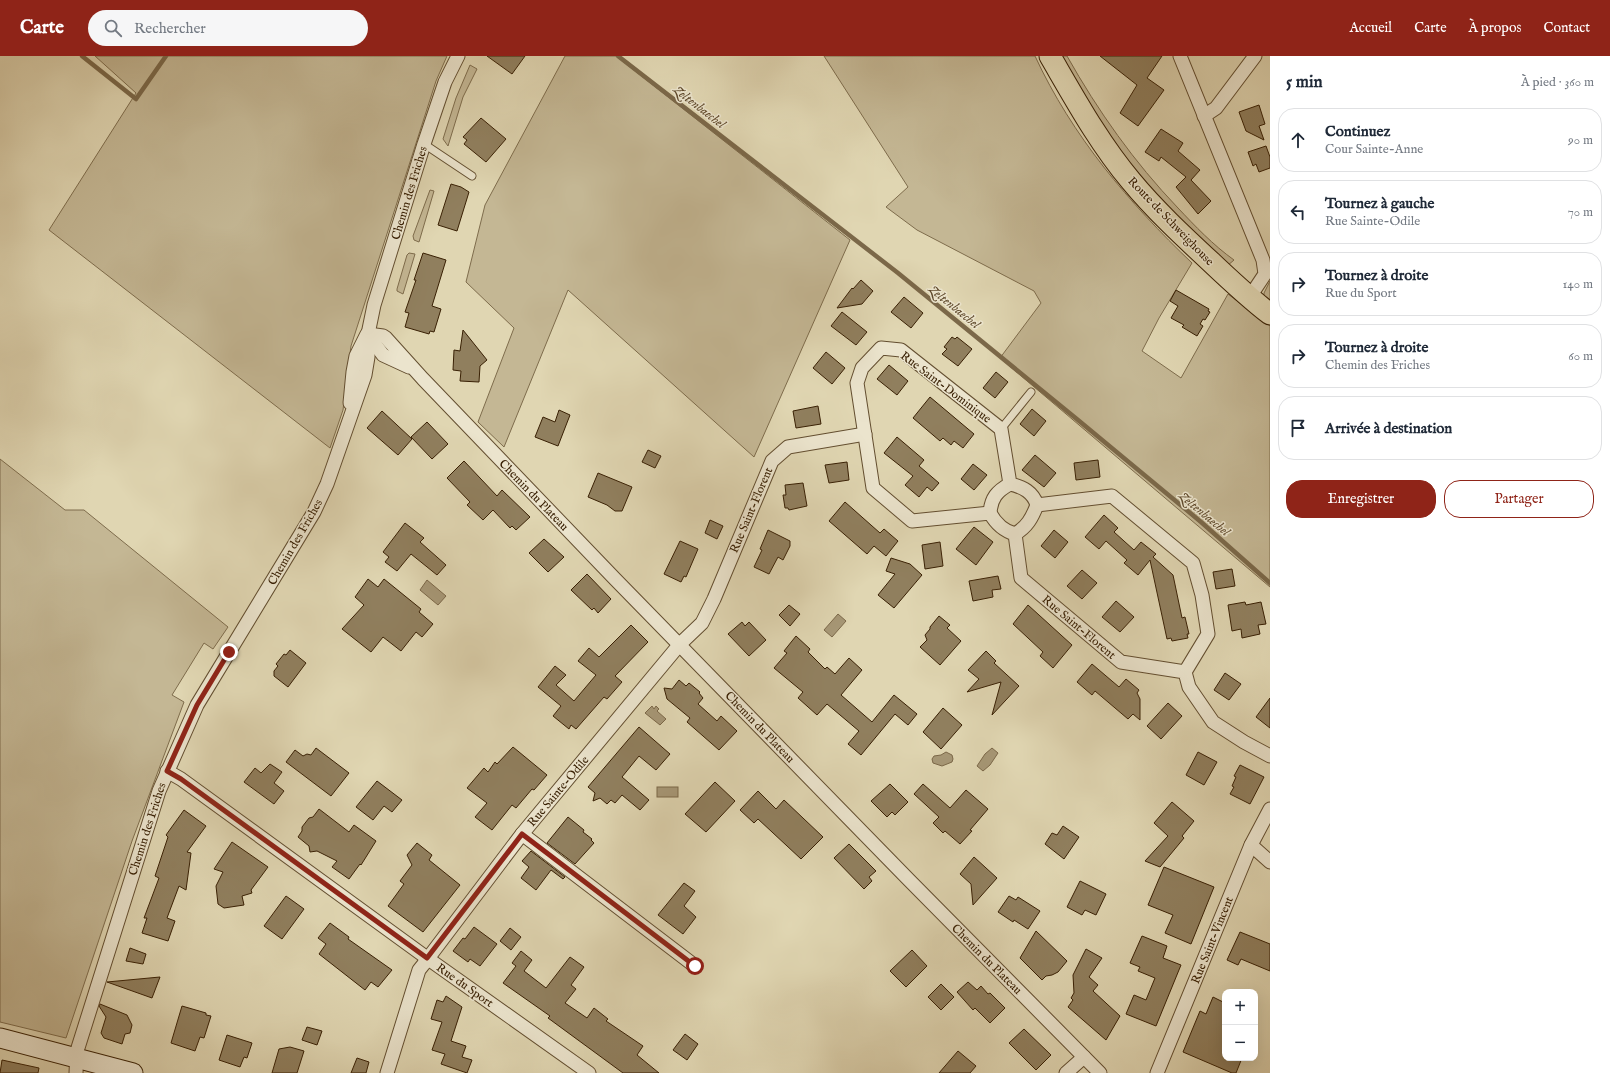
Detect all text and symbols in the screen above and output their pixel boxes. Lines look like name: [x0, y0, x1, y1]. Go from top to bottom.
search box: [88, 10, 368, 46]
text: Carte: [20, 16, 64, 40]
icon: search: [102, 17, 124, 39]
text: Rechercher: [134, 19, 206, 38]
text: Accueil: [1349, 19, 1392, 37]
text: Carte: [1414, 19, 1447, 37]
text: À propos: [1469, 19, 1521, 37]
text: Contact: [1543, 19, 1590, 37]
text: 5 min: [1286, 72, 1323, 93]
text: À pied · 360 m: [1521, 74, 1594, 91]
water label: Zeltenbaechel: [668, 81, 729, 134]
text: Continuez: [1325, 122, 1390, 141]
icon: ahead: [1287, 129, 1309, 151]
text: 90 m: [1568, 132, 1593, 149]
text: Cour Sainte-Anne: [1325, 141, 1423, 158]
street label: Chemin des Friches: [388, 145, 431, 242]
street label: Route de Schweighouse: [1124, 174, 1217, 269]
text: Tournez à gauche: [1325, 194, 1434, 213]
icon: left: [1287, 201, 1309, 223]
text: 70 m: [1568, 204, 1593, 221]
text: Rue Sainte-Odile: [1325, 213, 1420, 230]
text: Tournez à droite: [1325, 266, 1428, 285]
icon: right: [1287, 273, 1309, 295]
text: 140 m: [1563, 276, 1593, 293]
water label: Zeltenbaechel: [923, 281, 984, 334]
text: Rue du Sport: [1325, 285, 1397, 302]
text: Tournez à droite: [1325, 338, 1428, 357]
icon: right: [1287, 345, 1309, 367]
street label: Rue Saint-Dominique: [897, 348, 994, 428]
text: 60 m: [1568, 348, 1593, 365]
text: Chemin des Friches: [1325, 357, 1430, 374]
icon: arrive: [1287, 417, 1309, 439]
text: Arrivée à destination: [1325, 419, 1452, 438]
street label: Chemin du Plateau: [496, 456, 572, 534]
street label: Rue Saint-Florent: [727, 465, 776, 555]
button: Enregistrer: [1286, 480, 1436, 518]
button: Partager: [1444, 480, 1594, 518]
water label: Zeltenbaechel: [1174, 487, 1234, 542]
street label: Chemin des Friches: [265, 497, 326, 588]
street label: Rue Saint-Florent: [1039, 592, 1119, 663]
route end: [220, 643, 238, 661]
street label: Chemin du Plateau: [722, 688, 798, 766]
street label: Rue Sainte-Odile: [524, 752, 593, 830]
street label: Chemin des Friches: [125, 781, 170, 878]
street label: Rue Saint-Vincent: [1188, 894, 1237, 986]
street label: Chemin du Plateau: [948, 921, 1025, 998]
route start: [686, 957, 704, 975]
street label: Rue du Sport: [433, 960, 496, 1011]
map controls: [1222, 989, 1258, 1061]
button: +: [1222, 989, 1258, 1025]
button: −: [1222, 1025, 1258, 1061]

